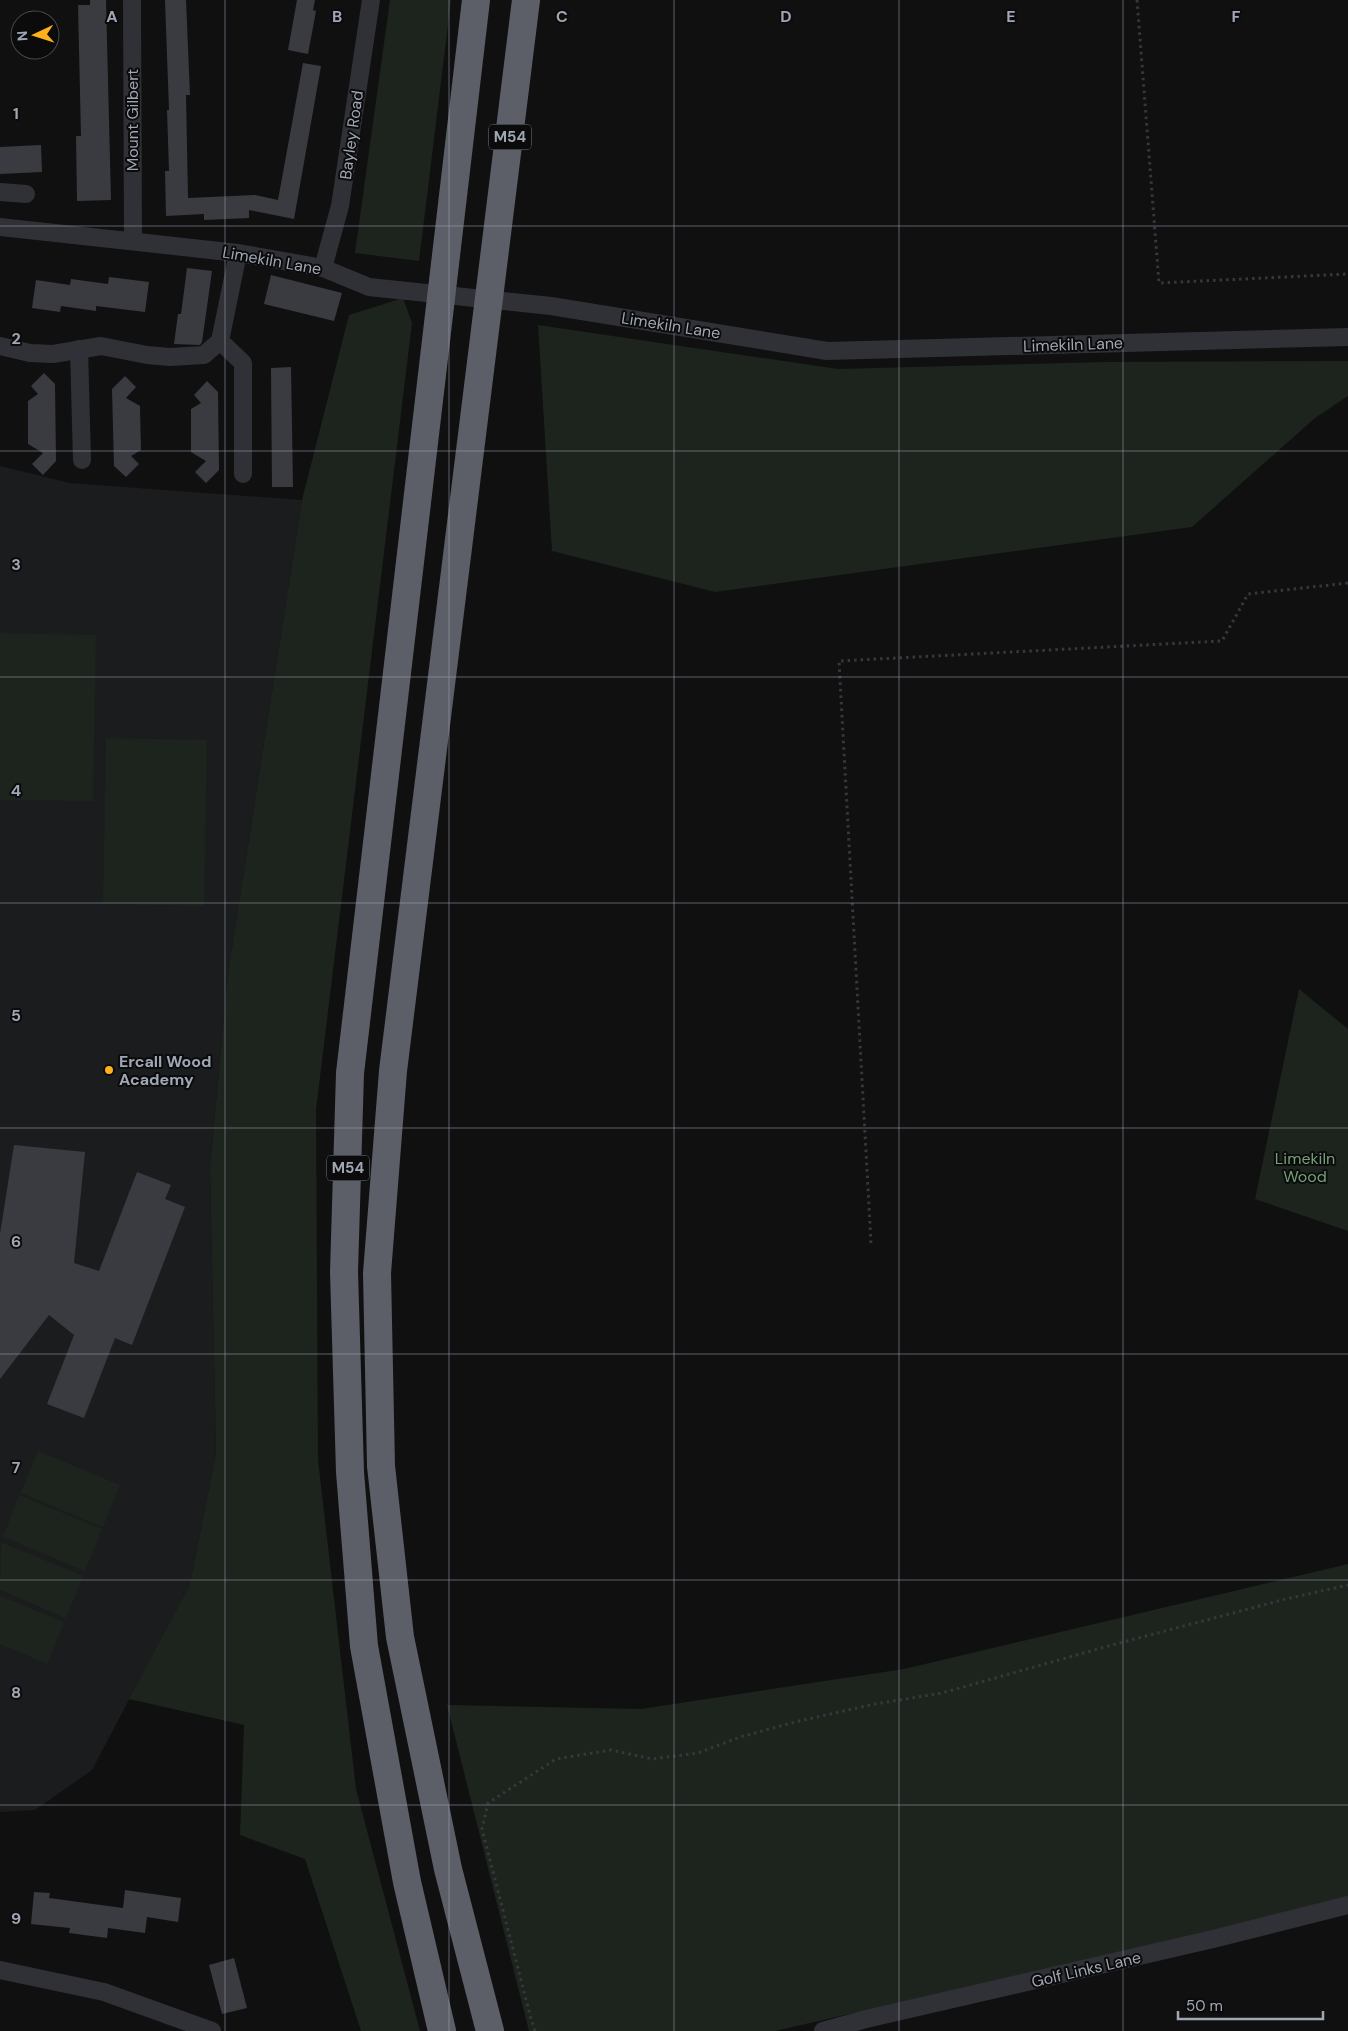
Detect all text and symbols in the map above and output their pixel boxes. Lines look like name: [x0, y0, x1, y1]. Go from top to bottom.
text: A: [106, 6, 118, 27]
text: B: [332, 6, 342, 27]
text: C: [556, 6, 568, 27]
text: D: [780, 6, 792, 27]
text: E: [1006, 6, 1016, 27]
text: F: [1232, 6, 1241, 27]
north arrow: [10, 10, 60, 60]
text: N: [13, 30, 31, 42]
street label: Mount Gilbert: [122, 69, 143, 171]
street label: Bayley Road: [335, 89, 368, 181]
text: 1: [13, 103, 19, 124]
road number: M54: [489, 124, 531, 150]
street label: Limekiln Lane: [221, 241, 323, 280]
street label: Limekiln Lane: [620, 307, 722, 344]
text: 2: [11, 328, 21, 349]
street label: Limekiln Lane: [1023, 332, 1123, 357]
text: 3: [11, 554, 21, 575]
text: 4: [11, 780, 21, 801]
text: 5: [11, 1005, 21, 1026]
place label: Ercall Wood Academy: [119, 1051, 212, 1090]
marker: Ercall Wood Academy: [103, 1064, 115, 1076]
park label: Limekiln Wood: [1275, 1148, 1335, 1187]
road number: M54: [327, 1156, 369, 1180]
text: 6: [11, 1231, 21, 1252]
text: 7: [12, 1457, 21, 1478]
text: 8: [11, 1682, 21, 1703]
text: 9: [11, 1908, 21, 1929]
street label: Golf Links Lane: [1029, 1947, 1143, 1992]
scale bar: [1178, 1988, 1323, 2020]
text: 50 m: [1186, 1996, 1223, 2016]

